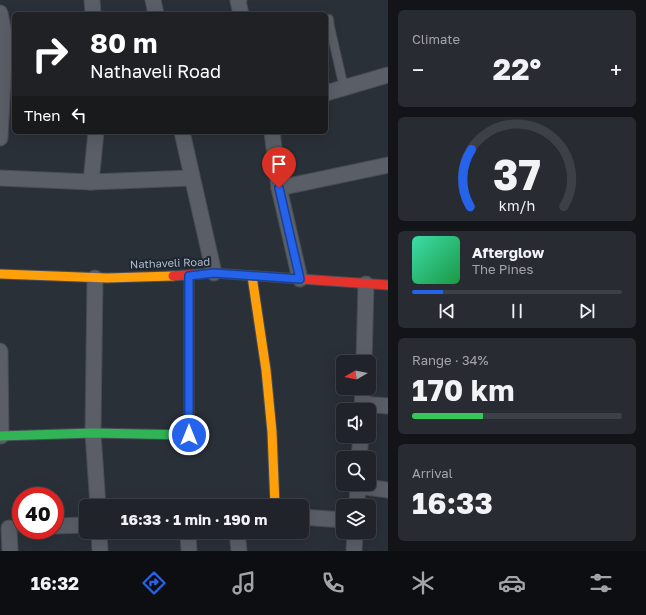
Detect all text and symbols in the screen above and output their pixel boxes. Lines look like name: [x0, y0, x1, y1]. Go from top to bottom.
text: 80 m: [90, 26, 158, 59]
icon: right: [24, 28, 76, 80]
text: Climate: [412, 31, 460, 47]
text: 22°: [493, 51, 541, 87]
text: −: [412, 56, 424, 83]
text: +: [610, 56, 622, 83]
text: Nathaveli Road: [90, 60, 221, 82]
icon: left: [68, 104, 90, 126]
text: Then: [24, 106, 60, 124]
pin: [262, 147, 296, 188]
text: 37: [493, 149, 541, 199]
icon: arrive: [268, 153, 290, 175]
text: km/h: [499, 196, 535, 213]
text: Afterglow: [472, 243, 544, 261]
street label: Nathaveli Road: [130, 255, 210, 270]
text: The Pines: [472, 261, 533, 277]
icon: previous: [436, 300, 458, 322]
icon: pause: [506, 300, 528, 322]
icon: next: [576, 300, 598, 322]
text: Range · 34%: [412, 352, 488, 368]
north arrow: [336, 355, 376, 395]
map controls: [336, 355, 376, 539]
text: 170 km: [412, 372, 514, 408]
button: sound: [336, 403, 376, 443]
position arrow: [168, 414, 210, 456]
button: search: [336, 451, 376, 491]
text: Arrival: [412, 465, 453, 481]
text: 16:33: [412, 485, 493, 521]
speed limit sign: 40: [12, 487, 64, 539]
button: layers: [336, 499, 376, 539]
text: 16:33 · 1 min · 190 m: [121, 510, 267, 528]
icon: directions: [140, 569, 168, 597]
icon: music: [230, 569, 258, 597]
icon: phone: [319, 569, 347, 597]
icon: climate: [409, 569, 437, 597]
icon: car: [498, 569, 526, 597]
icon: filters: [587, 569, 615, 597]
text: 16:32: [31, 572, 79, 594]

